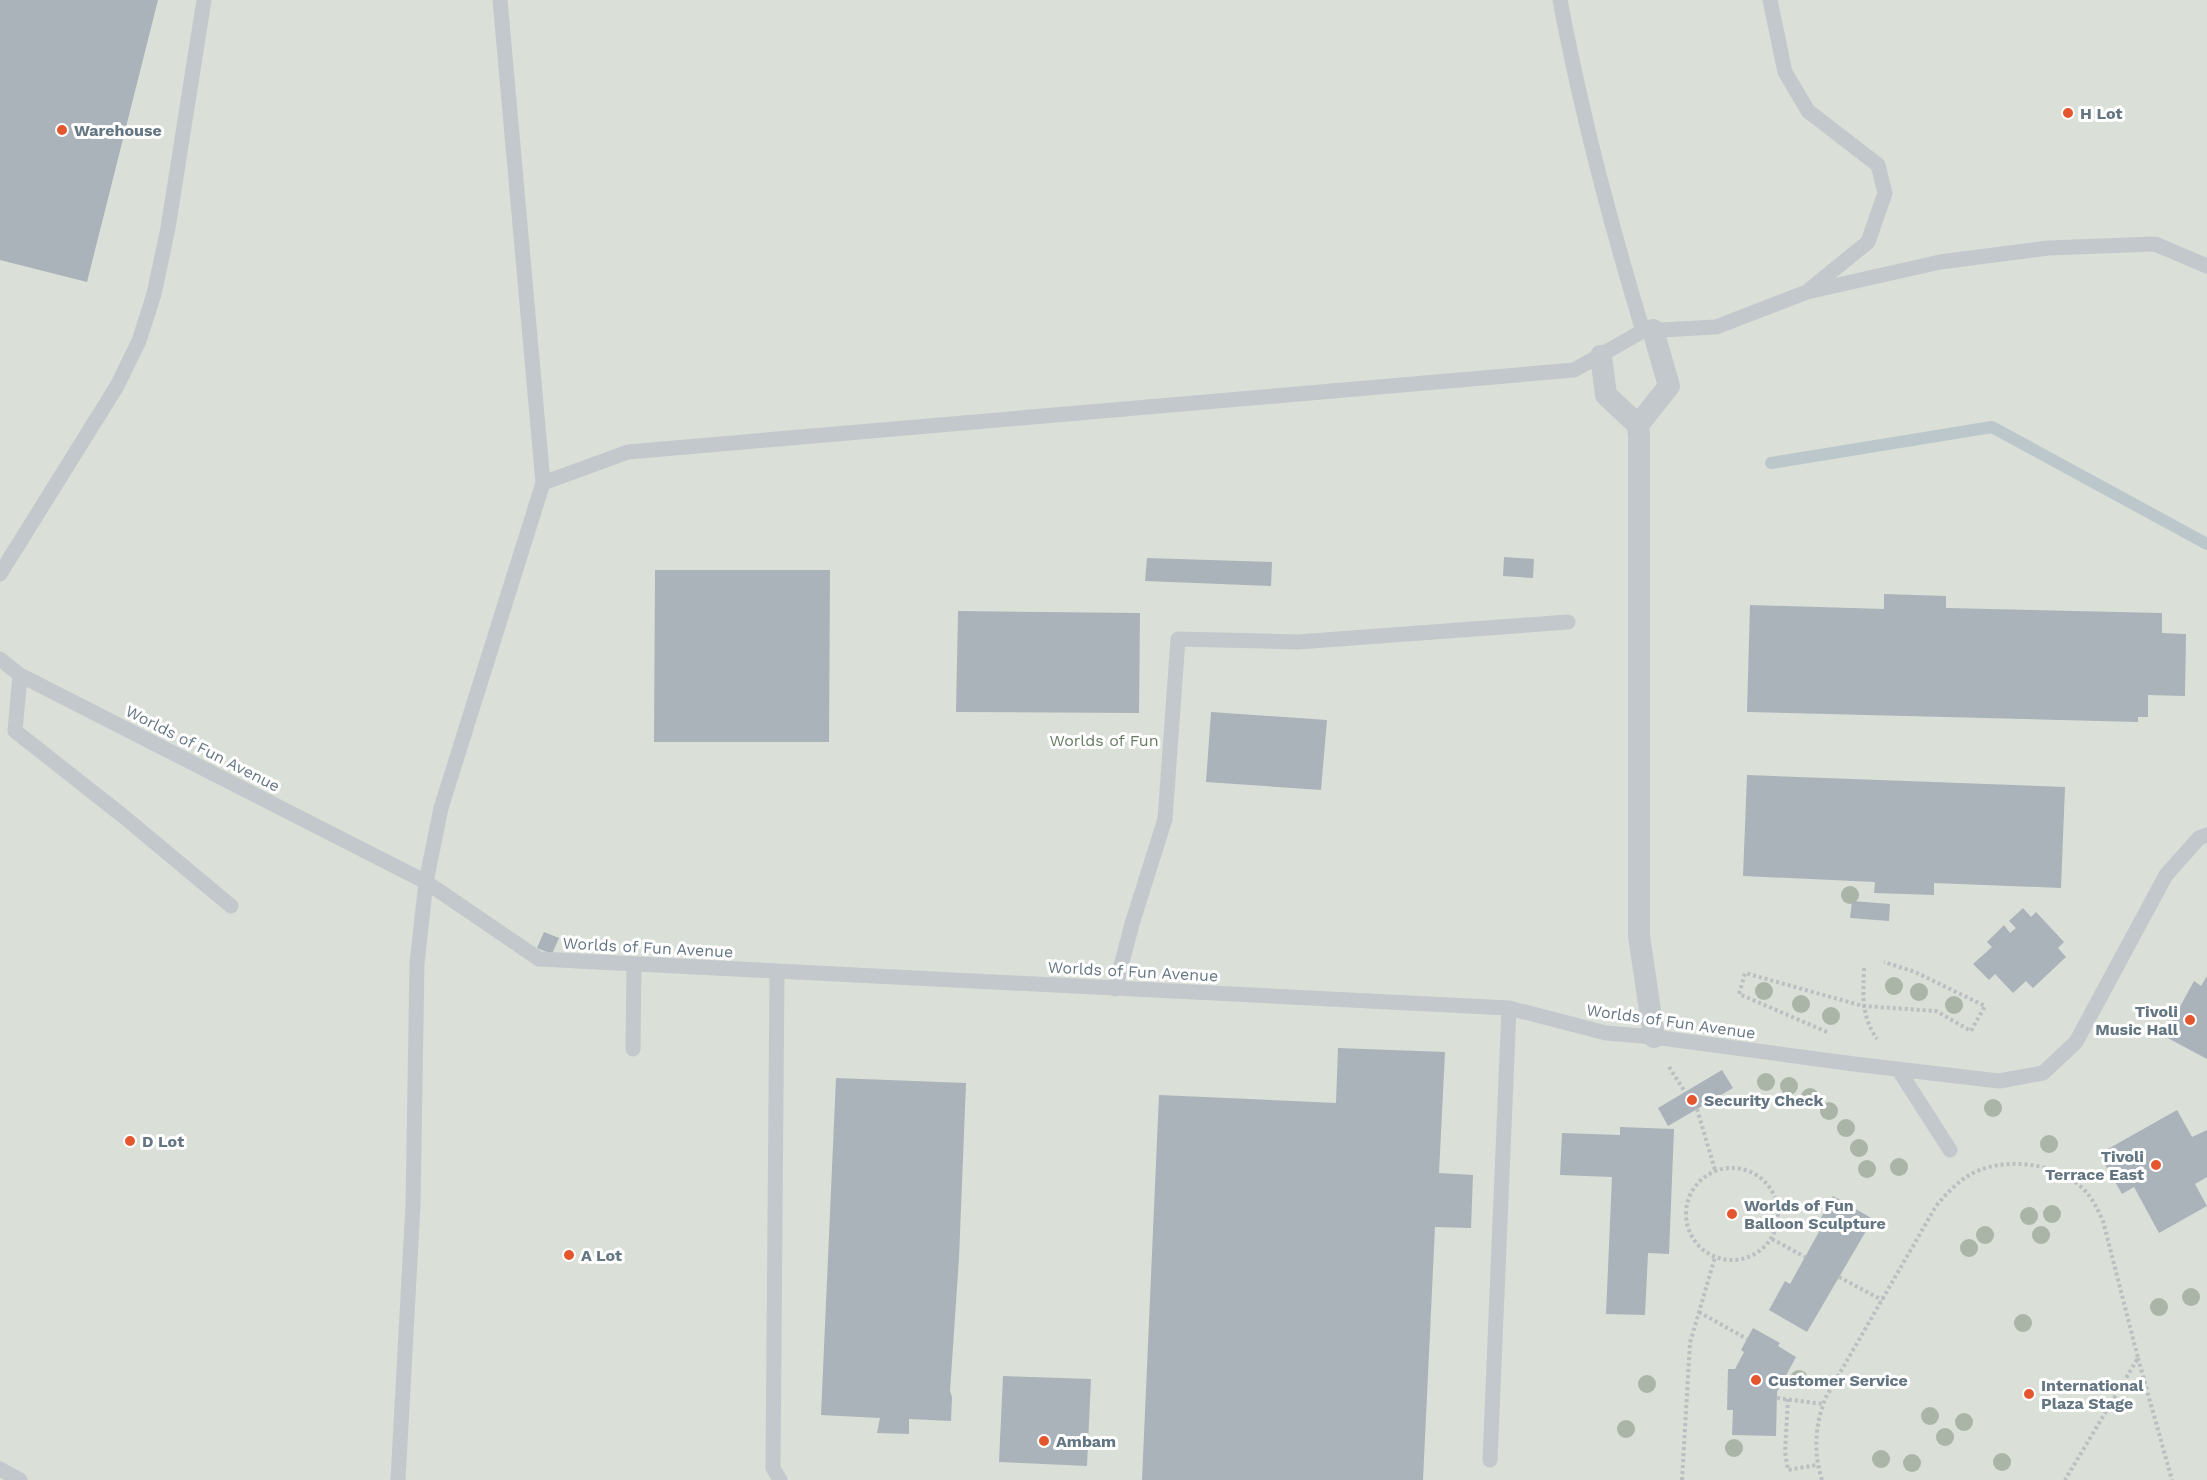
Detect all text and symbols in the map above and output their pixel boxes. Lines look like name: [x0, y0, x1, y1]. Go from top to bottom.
place label: H Lot: [2080, 104, 2123, 123]
marker: H Lot: [2061, 106, 2075, 120]
place label: Warehouse: [74, 121, 162, 140]
marker: Warehouse: [55, 123, 69, 137]
street label: Worlds of Fun Avenue: [122, 701, 283, 796]
park label: Worlds of Fun: [1049, 731, 1159, 750]
street label: Worlds of Fun Avenue: [562, 934, 734, 961]
street label: Worlds of Fun Avenue: [1047, 958, 1219, 985]
street label: Worlds of Fun Avenue: [1585, 1000, 1757, 1043]
place label: Tivoli Music Hall: [2095, 1002, 2179, 1039]
marker: Tivoli Music Hall: [2183, 1013, 2197, 1027]
place label: Security Check: [1704, 1091, 1823, 1110]
marker: Security Check: [1685, 1093, 1699, 1107]
place label: D Lot: [142, 1132, 184, 1151]
marker: D Lot: [123, 1134, 137, 1148]
place label: Tivoli Terrace East: [2045, 1147, 2144, 1184]
marker: Tivoli Terrace East: [2149, 1158, 2163, 1172]
place label: Worlds of Fun Balloon Sculpture: [1744, 1196, 1886, 1233]
marker: Worlds of Fun Balloon Sculpture: [1725, 1207, 1739, 1221]
place label: A Lot: [581, 1246, 622, 1265]
marker: A Lot: [562, 1248, 576, 1262]
place label: Customer Service: [1768, 1371, 1908, 1390]
marker: Customer Service: [1749, 1373, 1763, 1387]
place label: International Plaza Stage: [2041, 1376, 2144, 1413]
marker: International Plaza Stage: [2022, 1387, 2036, 1401]
place label: Ambam: [1056, 1432, 1116, 1451]
marker: Ambam: [1037, 1434, 1051, 1448]

